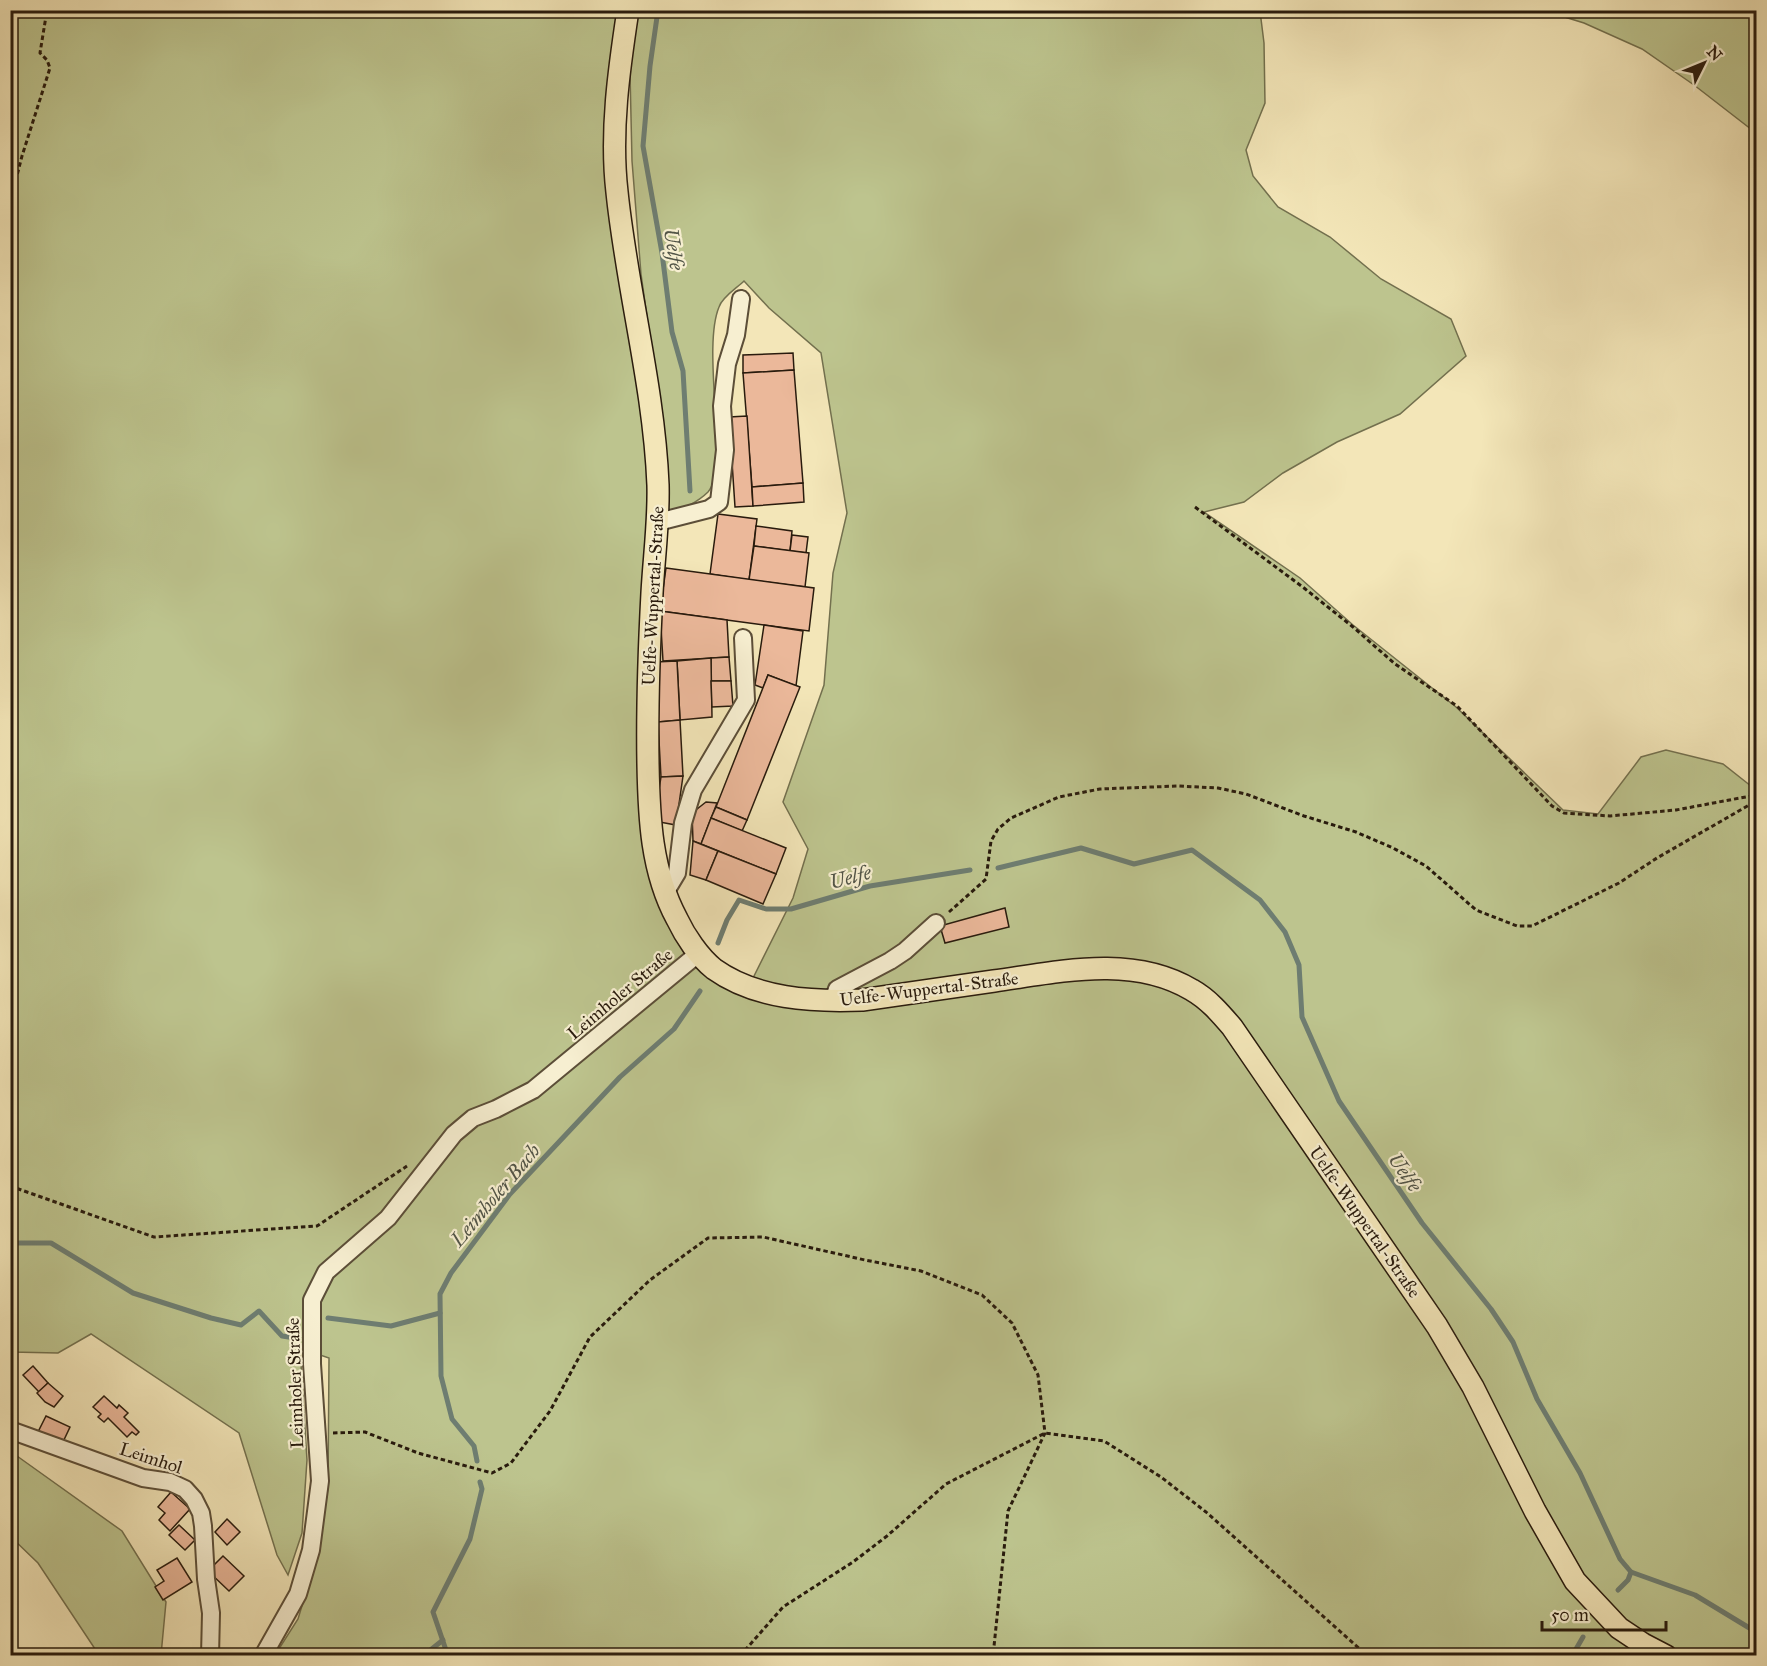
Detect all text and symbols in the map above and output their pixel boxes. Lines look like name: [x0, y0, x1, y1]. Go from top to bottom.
north arrow: [1674, 33, 1734, 93]
text: N: [1703, 42, 1726, 65]
water label: Uelfe: [659, 226, 689, 272]
street label: Uelfe-Wuppertal-Straße: [637, 506, 669, 686]
water label: Uelfe: [827, 860, 874, 894]
street label: Leimholer Straße: [563, 944, 677, 1044]
street label: Uelfe-Wuppertal-Straße: [838, 967, 1020, 1011]
water label: Leimholer Bach: [444, 1139, 545, 1252]
street label: Uelfe-Wuppertal-Straße: [1304, 1142, 1426, 1302]
water label: Uelfe: [1383, 1148, 1427, 1197]
street label: Leimholer Straße: [282, 1317, 308, 1449]
street label: Leimhol: [117, 1438, 185, 1479]
scale bar: [1542, 1594, 1666, 1632]
text: 50 m: [1551, 1604, 1589, 1626]

